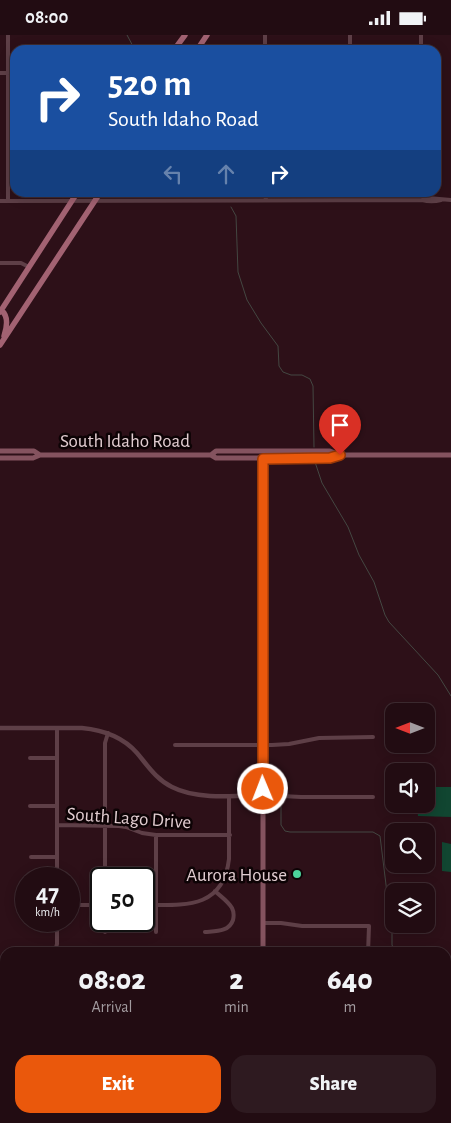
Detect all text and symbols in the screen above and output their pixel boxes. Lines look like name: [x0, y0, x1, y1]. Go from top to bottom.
text: 08:00: [25, 8, 68, 27]
icon: right: [25, 65, 90, 130]
text: 520 m: [108, 67, 191, 102]
text: South Idaho Road: [108, 108, 259, 130]
icon: left: [159, 160, 187, 188]
icon: ahead: [212, 160, 240, 188]
icon: right: [265, 160, 293, 188]
pin: [319, 404, 361, 455]
icon: arrive: [326, 411, 354, 439]
street label: South Idaho Road: [60, 432, 190, 451]
north arrow: [385, 703, 435, 753]
map controls: [385, 703, 435, 933]
position arrow: [236, 762, 288, 814]
button: sound: [385, 763, 435, 813]
street label: South Lago Drive: [66, 805, 192, 832]
button: search: [385, 823, 435, 873]
place label: Aurora House: [186, 866, 287, 885]
speed limit sign: 50: [90, 867, 155, 932]
marker: Aurora House: [291, 868, 303, 880]
text: 47: [36, 881, 59, 906]
button: layers: [385, 883, 435, 933]
text: km/h: [35, 906, 60, 918]
text: 08:02: [78, 965, 146, 995]
text: 2: [229, 965, 244, 995]
text: 640: [327, 965, 373, 995]
text: Arrival: [91, 999, 133, 1015]
text: min: [224, 999, 249, 1015]
text: m: [344, 999, 356, 1015]
button: Exit: [15, 1055, 221, 1113]
button: Share: [231, 1055, 436, 1113]

